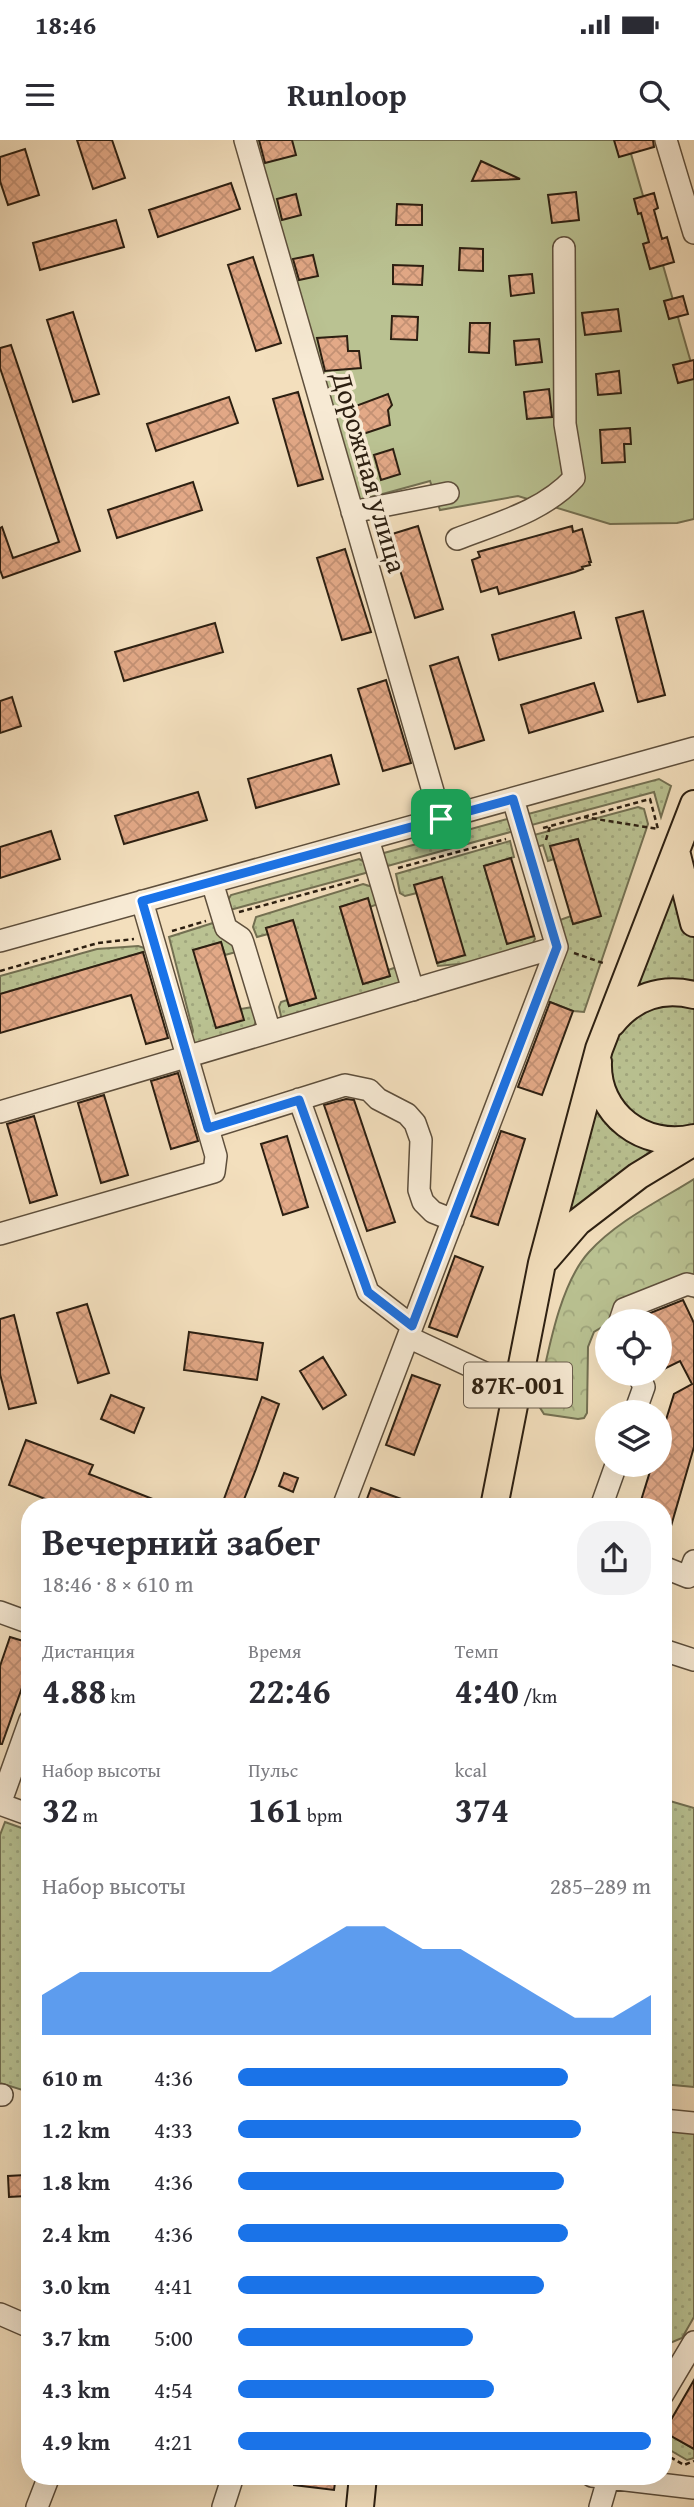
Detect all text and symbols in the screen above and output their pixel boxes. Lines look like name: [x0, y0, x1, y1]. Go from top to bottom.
text: 18:46: [35, 5, 96, 44]
text: Runloop: [287, 71, 407, 118]
icon: menu: [21, 76, 59, 114]
icon: search: [635, 76, 673, 114]
street label: Дорожная улица: [322, 365, 419, 578]
pin: [411, 789, 471, 849]
icon: arrive: [422, 800, 460, 838]
map controls: [595, 1309, 672, 1477]
button: locate: [595, 1309, 672, 1386]
road number: 87К-001: [464, 1362, 572, 1408]
button: layers: [595, 1400, 672, 1477]
text: Вечерний забег: [42, 1513, 320, 1569]
button: share: [577, 1521, 651, 1595]
text: 18:46 · 8 × 610 m: [42, 1567, 194, 1600]
text: Дистанция: [42, 1637, 135, 1665]
text: Время: [248, 1637, 301, 1665]
text: Темп: [455, 1637, 499, 1665]
text: 4.88: [42, 1665, 106, 1716]
text: 22:46: [248, 1665, 331, 1716]
text: 4:40: [455, 1665, 519, 1716]
text: km: [106, 1682, 136, 1710]
text: /km: [519, 1682, 557, 1710]
text: Набор высоты: [42, 1756, 161, 1784]
text: Пульс: [248, 1756, 298, 1784]
text: kcal: [455, 1756, 487, 1784]
text: 32: [42, 1784, 78, 1835]
text: 161: [248, 1784, 303, 1835]
text: 374: [455, 1784, 509, 1835]
text: m: [78, 1801, 98, 1829]
text: bpm: [303, 1801, 343, 1829]
text: Набор высоты: [42, 1869, 186, 1902]
text: 285–289 m: [550, 1869, 651, 1902]
text: 610 m: [42, 2061, 103, 2094]
text: 4:36: [154, 2061, 193, 2094]
text: 1.2 km: [42, 2113, 110, 2146]
text: 4:33: [154, 2113, 193, 2146]
text: 1.8 km: [42, 2165, 110, 2198]
text: 4:36: [154, 2165, 193, 2198]
text: 2.4 km: [42, 2217, 110, 2250]
text: 4:36: [154, 2217, 193, 2250]
text: 3.0 km: [42, 2269, 110, 2302]
text: 4:41: [154, 2269, 193, 2302]
text: 3.7 km: [42, 2321, 110, 2354]
text: 5:00: [154, 2321, 193, 2354]
text: 4.3 km: [42, 2373, 110, 2406]
text: 4:54: [154, 2373, 193, 2406]
text: 4.9 km: [42, 2425, 110, 2458]
text: 4:21: [154, 2425, 193, 2458]

